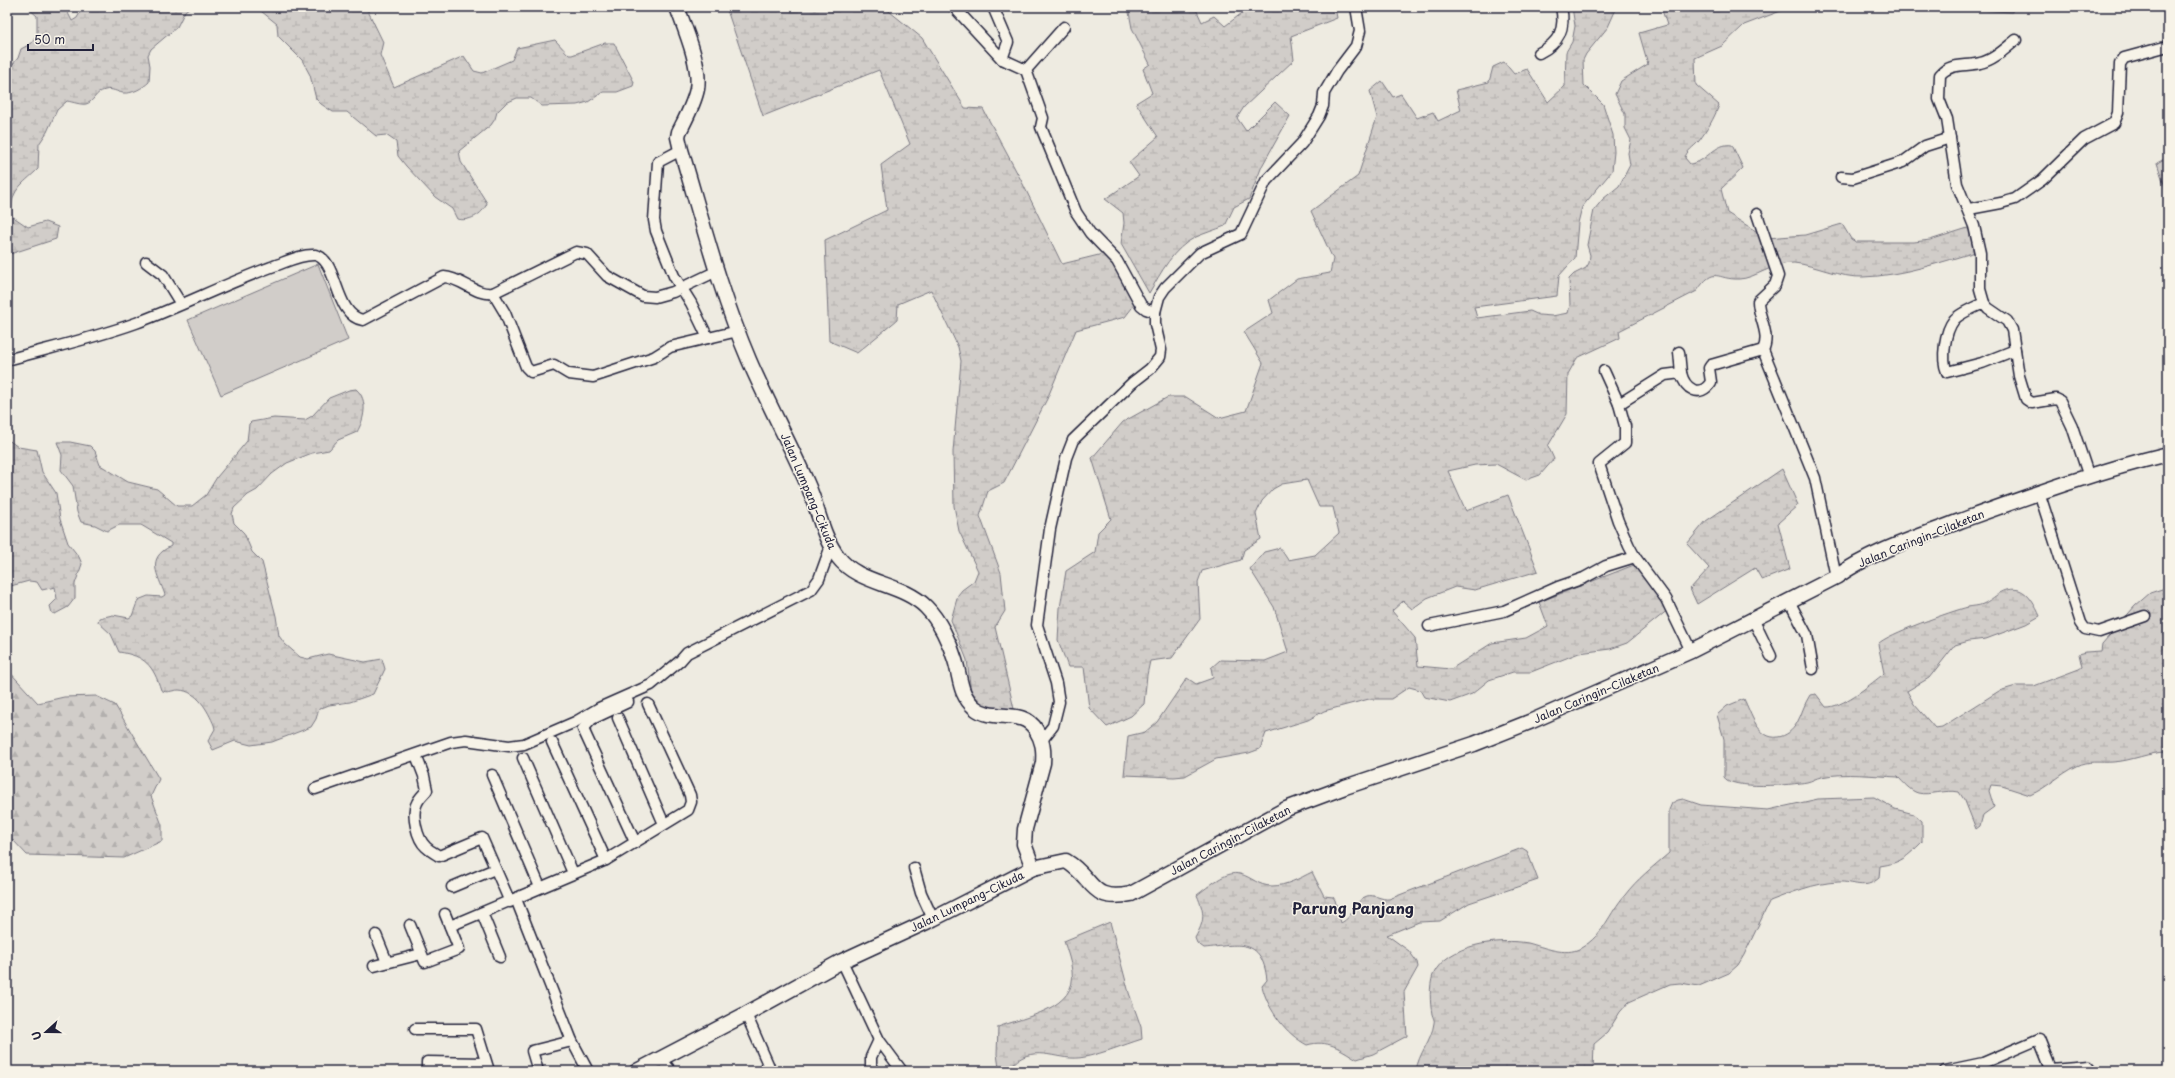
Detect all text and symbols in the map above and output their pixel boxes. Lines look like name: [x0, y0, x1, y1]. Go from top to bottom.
scale bar: [28, 26, 93, 52]
text: 50 m: [34, 30, 65, 48]
street label: Jalan Lumpang–Cikuda: [777, 430, 841, 552]
street label: Jalan Caringin–Cilaketan: [1855, 505, 1987, 571]
street label: Jalan Caringin–Cilaketan: [1531, 659, 1661, 727]
street label: Jalan Caringin–Cilaketan: [1167, 801, 1293, 879]
street label: Jalan Lumpang–Cikuda: [907, 866, 1027, 936]
district label: Parung Panjang: [1292, 896, 1414, 919]
north arrow: [26, 1012, 66, 1052]
text: U: [27, 1029, 46, 1043]

